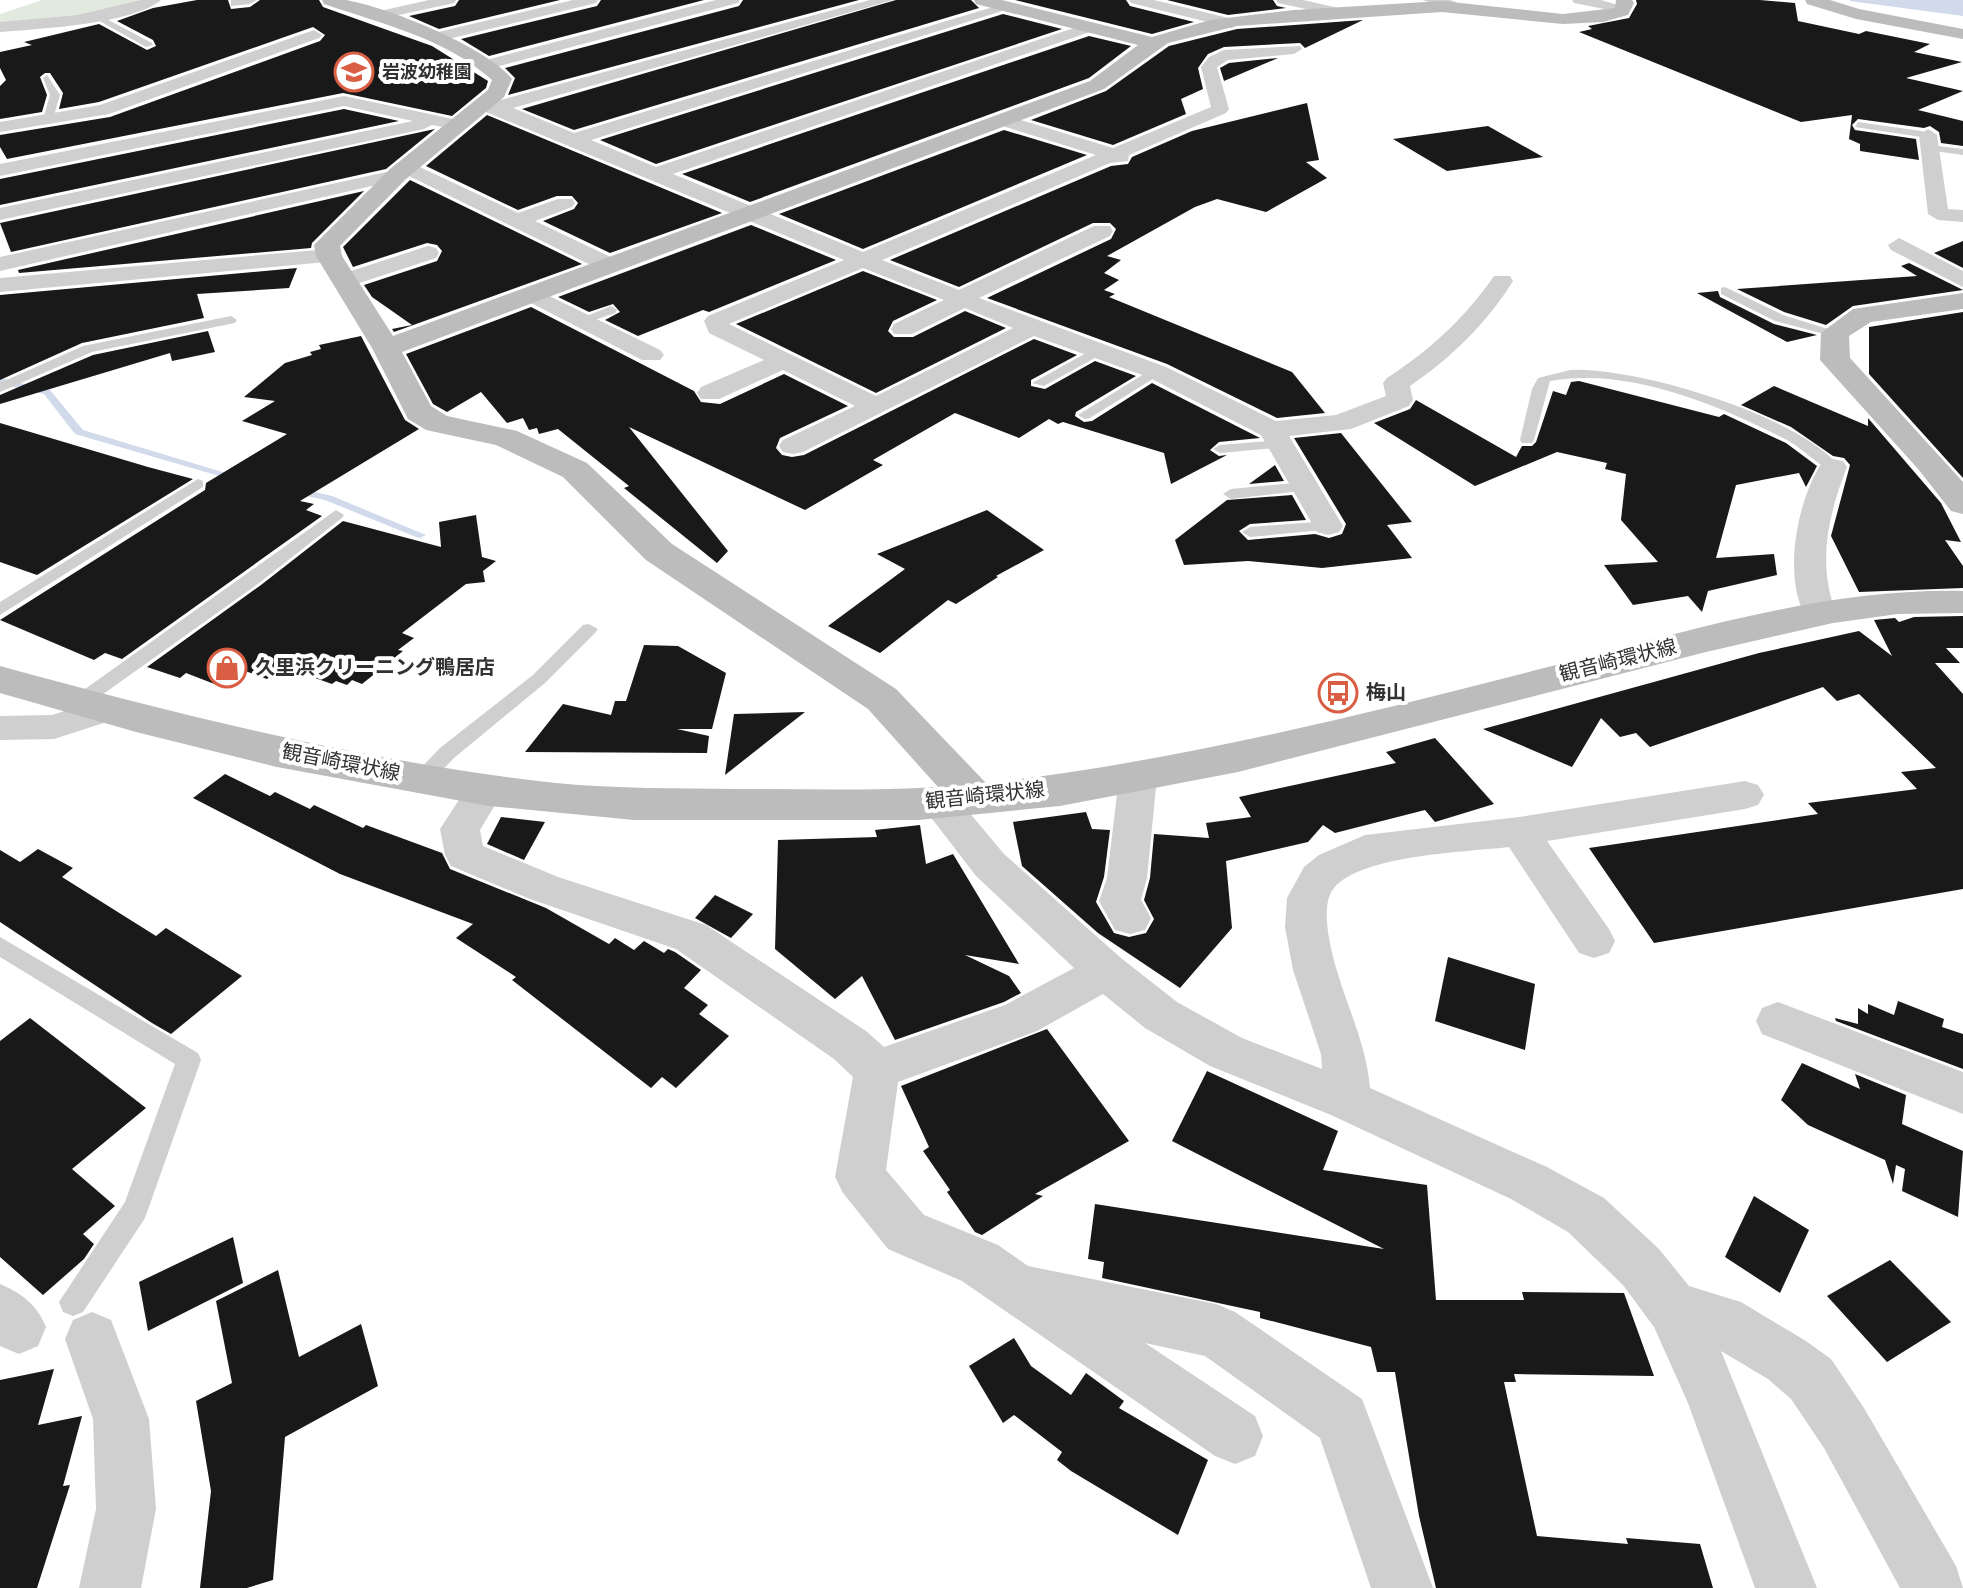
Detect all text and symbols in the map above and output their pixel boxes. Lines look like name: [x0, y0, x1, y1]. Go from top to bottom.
school or university icon: 岩波幼稚園: [333, 51, 375, 93]
place label: 岩波幼稚園: [382, 60, 472, 85]
street label: 観音崎環状線: [1556, 633, 1680, 689]
shop icon: 久里浜クリーニング鴨居店: [206, 647, 248, 689]
place label: 久里浜クリーニング鴨居店: [255, 654, 495, 682]
bus stop icon: 梅山: [1317, 672, 1359, 714]
place label: 梅山: [1366, 679, 1406, 707]
street label: 観音崎環状線: [279, 738, 403, 788]
street label: 観音崎環状線: [924, 776, 1046, 816]

